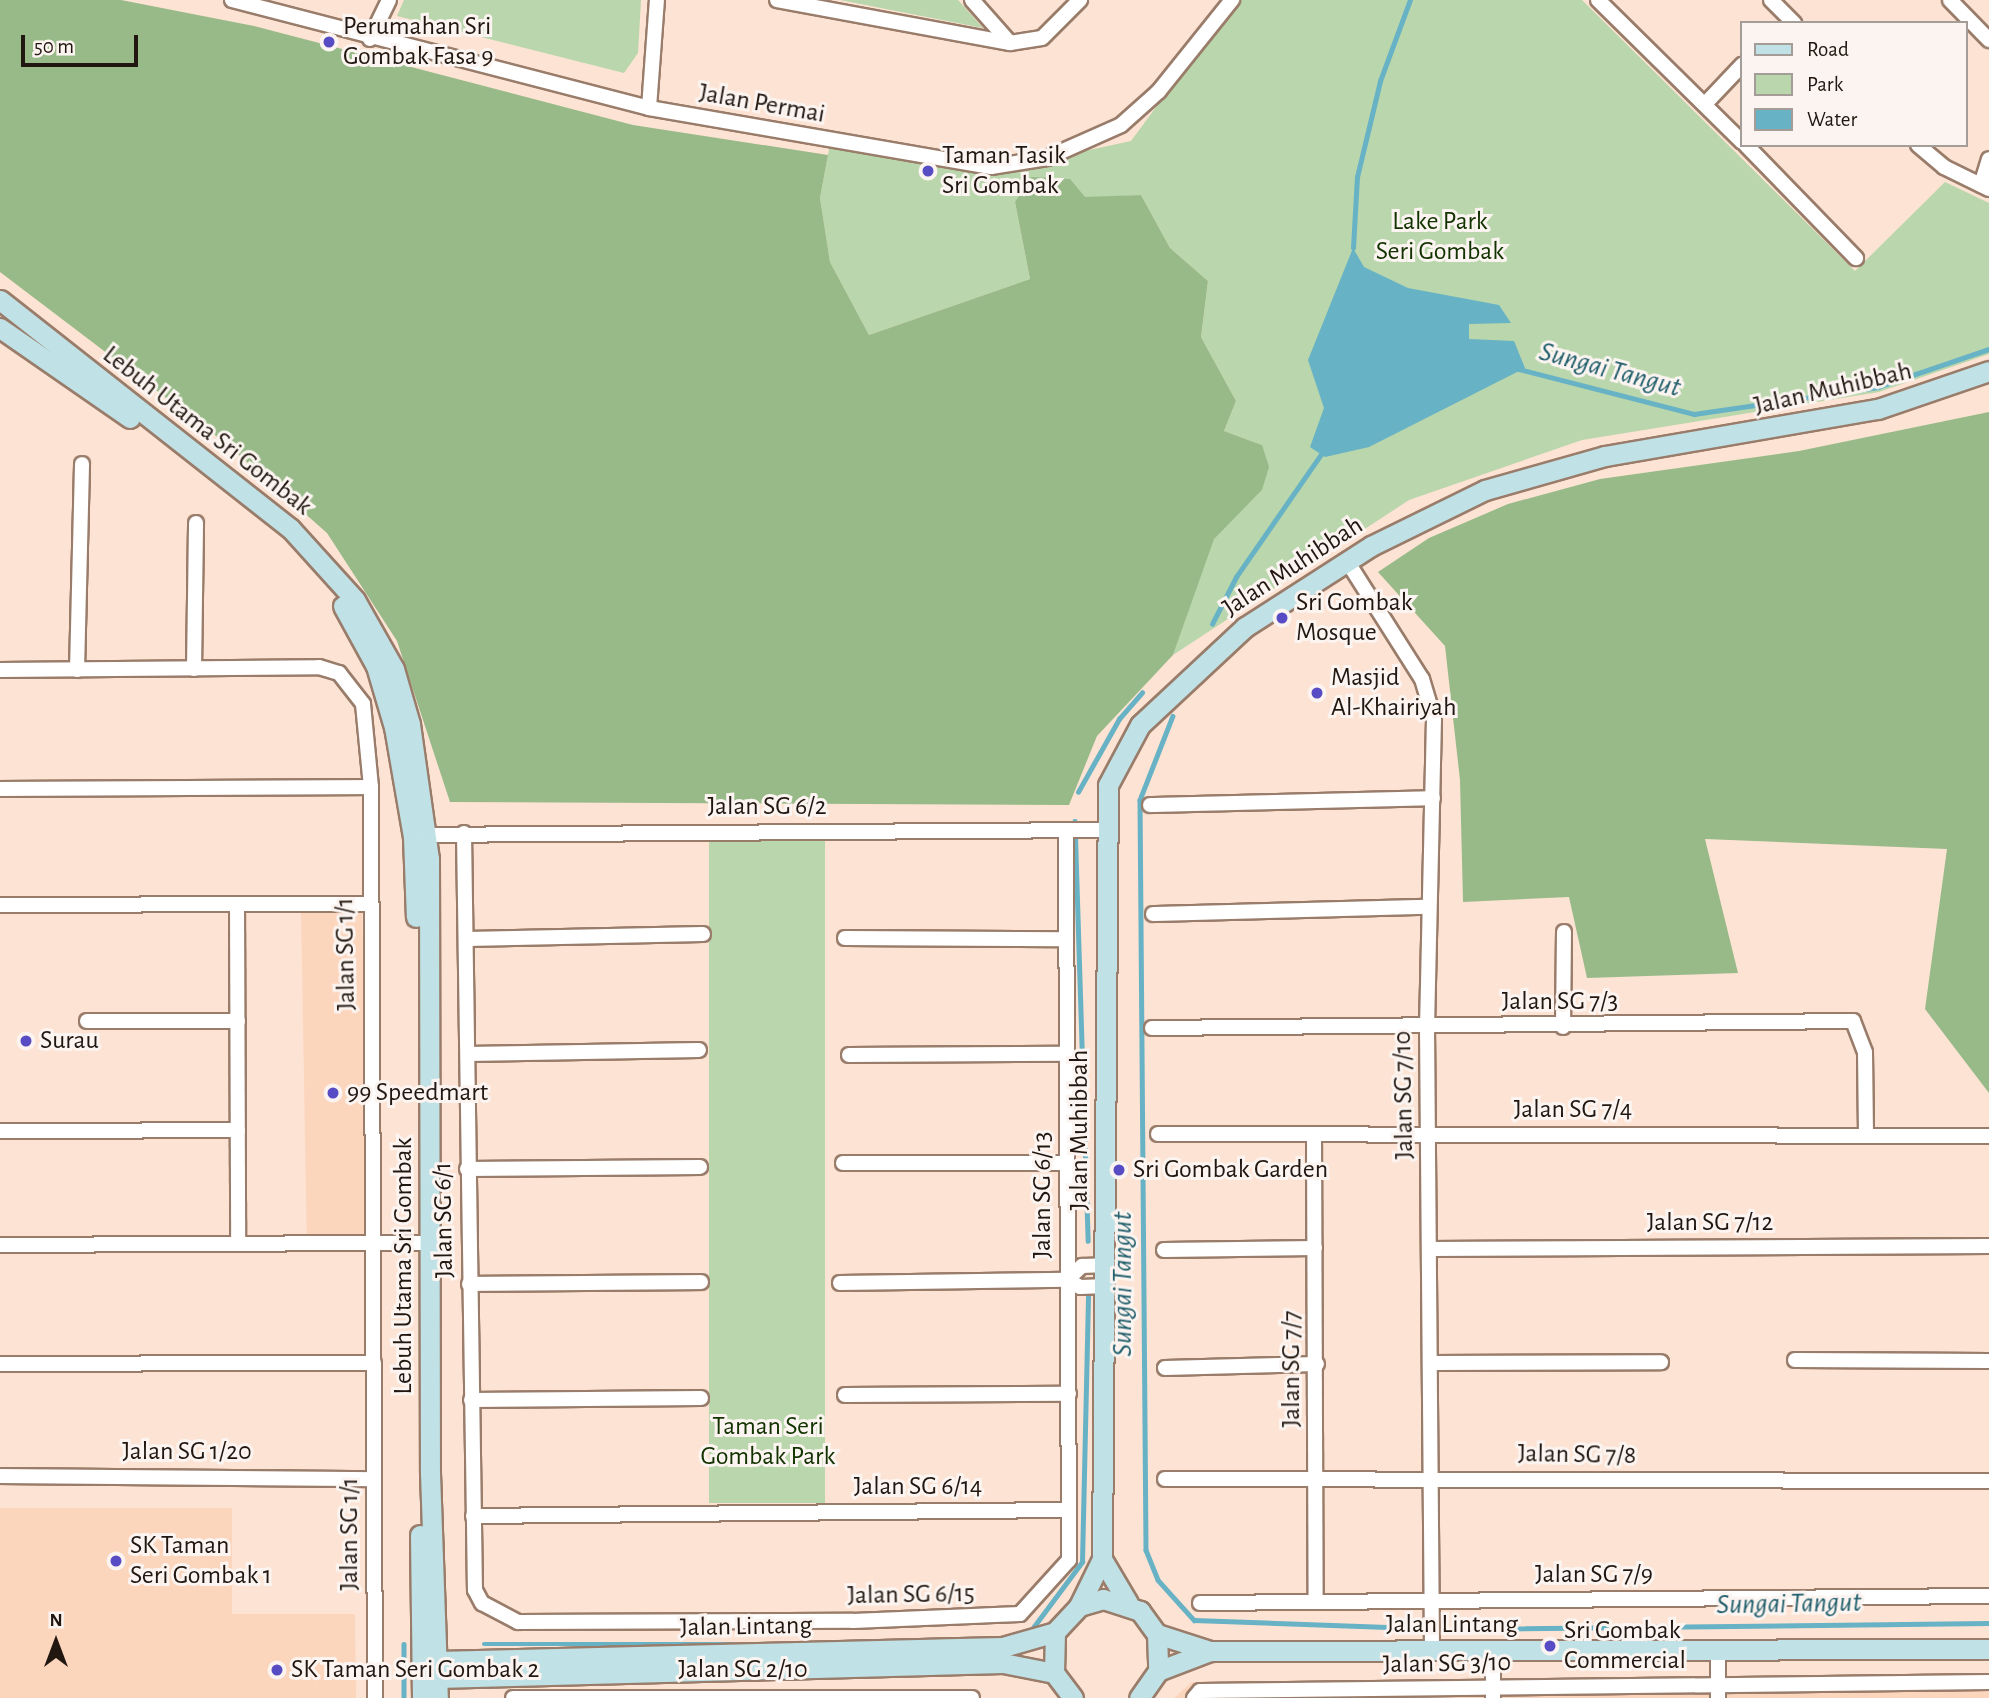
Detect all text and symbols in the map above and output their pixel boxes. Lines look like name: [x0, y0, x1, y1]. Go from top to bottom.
place label: Perumahan Sri Gombak Fasa 9: [343, 11, 494, 72]
scale bar: [24, 21, 142, 65]
legend: [1741, 21, 1968, 147]
marker: Perumahan Sri Gombak Fasa 9: [321, 34, 337, 50]
text: 50 m: [34, 36, 74, 57]
text: Road: [1807, 39, 1849, 60]
text: Park: [1807, 74, 1843, 95]
street label: Jalan Permai: [697, 78, 827, 130]
text: Water: [1807, 109, 1857, 130]
place label: Taman Tasik Sri Gombak: [942, 140, 1066, 202]
marker: Taman Tasik Sri Gombak: [920, 163, 936, 179]
park label: Lake Park Seri Gombak: [1376, 206, 1504, 268]
water label: Sungai Tangut: [1536, 335, 1684, 405]
street label: Lebuh Utama Sri Gombak: [96, 340, 318, 522]
street label: Jalan Muhibbah: [1751, 356, 1915, 422]
street label: Jalan Muhibbah: [1217, 510, 1369, 624]
place label: Sri Gombak Mosque: [1296, 587, 1413, 648]
marker: Sri Gombak Mosque: [1274, 610, 1290, 626]
place label: Masjid Al-Khairiyah: [1331, 662, 1457, 724]
marker: Masjid Al-Khairiyah: [1309, 685, 1325, 701]
street label: Jalan SG 6/2: [707, 791, 827, 823]
street label: Jalan SG 1/1: [329, 897, 363, 1011]
street label: Jalan SG 7/3: [1502, 986, 1618, 1018]
place label: Surau: [40, 1025, 99, 1057]
street label: Jalan SG 7/10: [1387, 1030, 1421, 1160]
marker: Surau: [18, 1033, 34, 1049]
street label: Jalan Muhibbah: [1064, 1050, 1096, 1210]
place label: 99 Speedmart: [347, 1077, 488, 1109]
marker: 99 Speedmart: [325, 1085, 341, 1101]
street label: Jalan SG 7/4: [1514, 1094, 1632, 1126]
street label: Jalan SG 6/13: [1027, 1132, 1059, 1258]
street label: Lebuh Utama Sri Gombak: [388, 1138, 420, 1394]
place label: Sri Gombak Garden: [1133, 1154, 1328, 1186]
street label: Jalan SG 6/1: [427, 1162, 461, 1278]
marker: Sri Gombak Garden: [1111, 1162, 1127, 1178]
street label: Jalan SG 7/12: [1647, 1207, 1773, 1239]
water label: Sungai Tangut: [1106, 1211, 1140, 1357]
street label: Jalan SG 7/7: [1276, 1311, 1308, 1427]
park label: Taman Seri Gombak Park: [701, 1411, 835, 1472]
street label: Jalan SG 1/20: [122, 1436, 252, 1468]
street label: Jalan SG 7/8: [1518, 1438, 1636, 1472]
street label: Jalan SG 6/14: [854, 1471, 982, 1503]
street label: Jalan SG 1/1: [334, 1478, 366, 1590]
place label: SK Taman Seri Gombak 1: [130, 1530, 272, 1592]
marker: SK Taman Seri Gombak 1: [108, 1553, 124, 1569]
street label: Jalan SG 7/9: [1535, 1559, 1653, 1591]
street label: Jalan SG 6/15: [847, 1578, 975, 1612]
water label: Sungai Tangut: [1716, 1586, 1862, 1622]
north arrow: [21, 1607, 91, 1677]
street label: Jalan Lintang: [1386, 1609, 1518, 1641]
street label: Jalan Lintang: [680, 1610, 812, 1644]
text: N: [49, 1611, 63, 1630]
place label: Sri Gombak Commercial: [1564, 1615, 1686, 1676]
marker: Sri Gombak Commercial: [1542, 1638, 1558, 1654]
street label: Jalan SG 3/10: [1383, 1647, 1511, 1681]
place label: SK Taman Seri Gombak 2: [291, 1654, 539, 1686]
street label: Jalan SG 2/10: [678, 1654, 808, 1686]
marker: SK Taman Seri Gombak 2: [269, 1662, 285, 1678]

